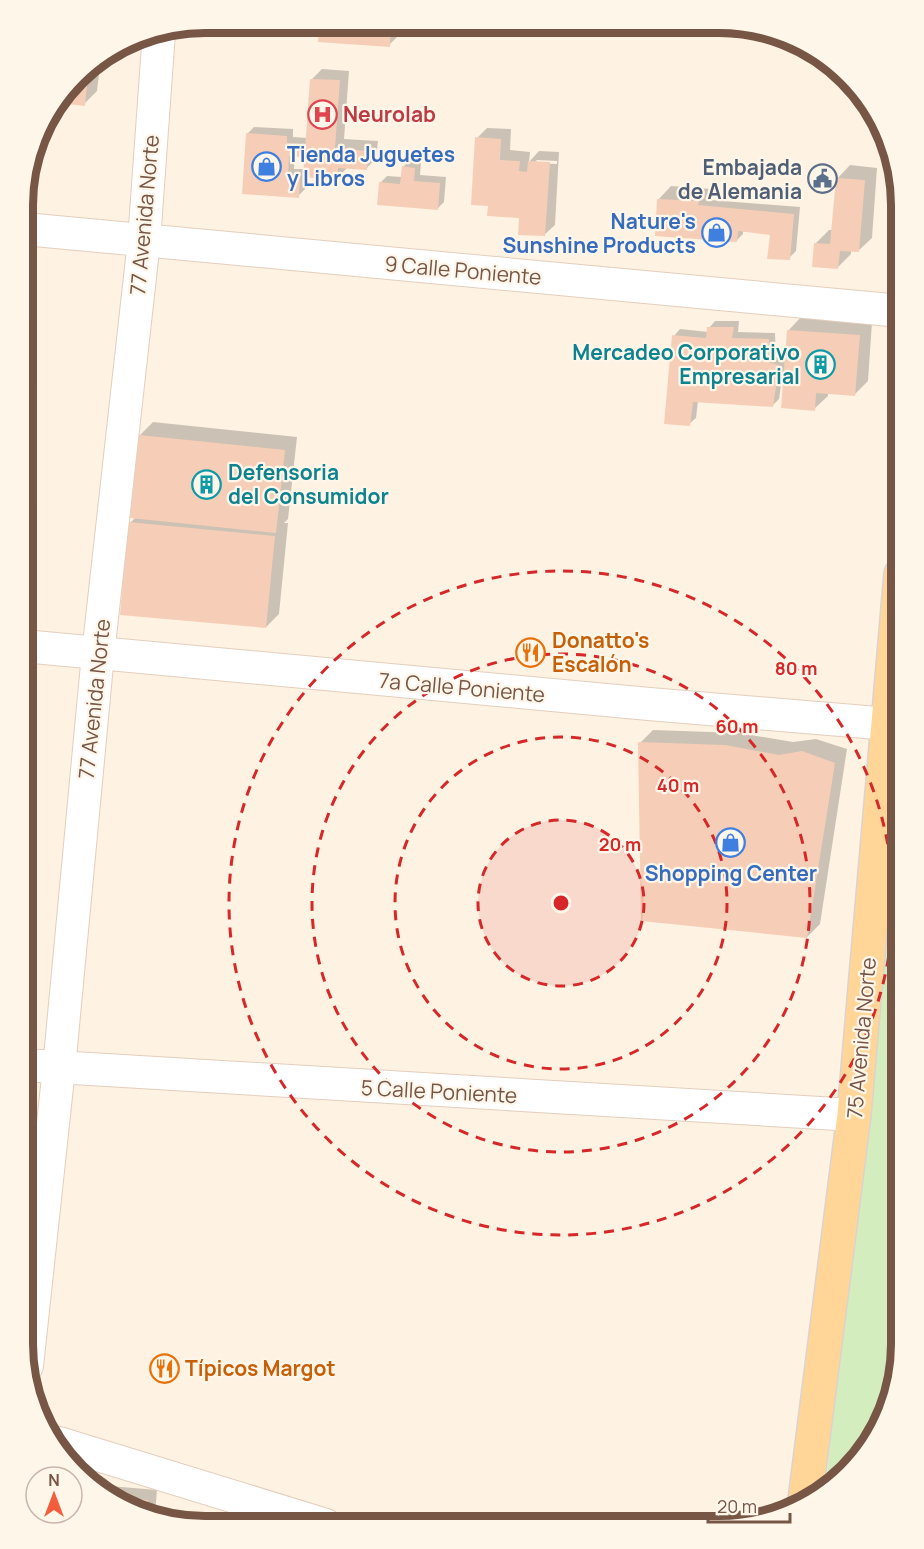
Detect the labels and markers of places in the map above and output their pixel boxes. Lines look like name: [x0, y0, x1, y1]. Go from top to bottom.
hospital icon: Neurolab: [306, 98, 338, 130]
place label: Neurolab: [343, 100, 436, 128]
place label: Tienda Juguetes y Libros: [287, 140, 455, 192]
shop icon: Tienda Juguetes y Libros: [250, 150, 282, 182]
place label: Embajada de Alemania: [678, 153, 802, 205]
public building icon: Embajada de Alemania: [807, 163, 839, 195]
place label: Nature's Sunshine Products: [503, 207, 696, 259]
shop icon: Nature's Sunshine Products: [701, 217, 733, 249]
place label: Mercadeo Corporativo Empresarial: [572, 338, 800, 390]
building icon: Mercadeo Corporativo Empresarial: [805, 348, 837, 380]
place label: Defensoria del Consumidor: [228, 458, 389, 510]
building icon: Defensoria del Consumidor: [191, 468, 223, 500]
place label: Donatto's Escalón: [552, 626, 649, 678]
restaurant icon: Donatto's Escalón: [515, 636, 547, 668]
shop icon: Shopping Center: [715, 826, 747, 858]
place label: Shopping Center: [645, 859, 817, 887]
centre of rings: [551, 893, 571, 913]
restaurant icon: Típicos Margot: [148, 1352, 180, 1384]
place label: Típicos Margot: [185, 1354, 336, 1382]

